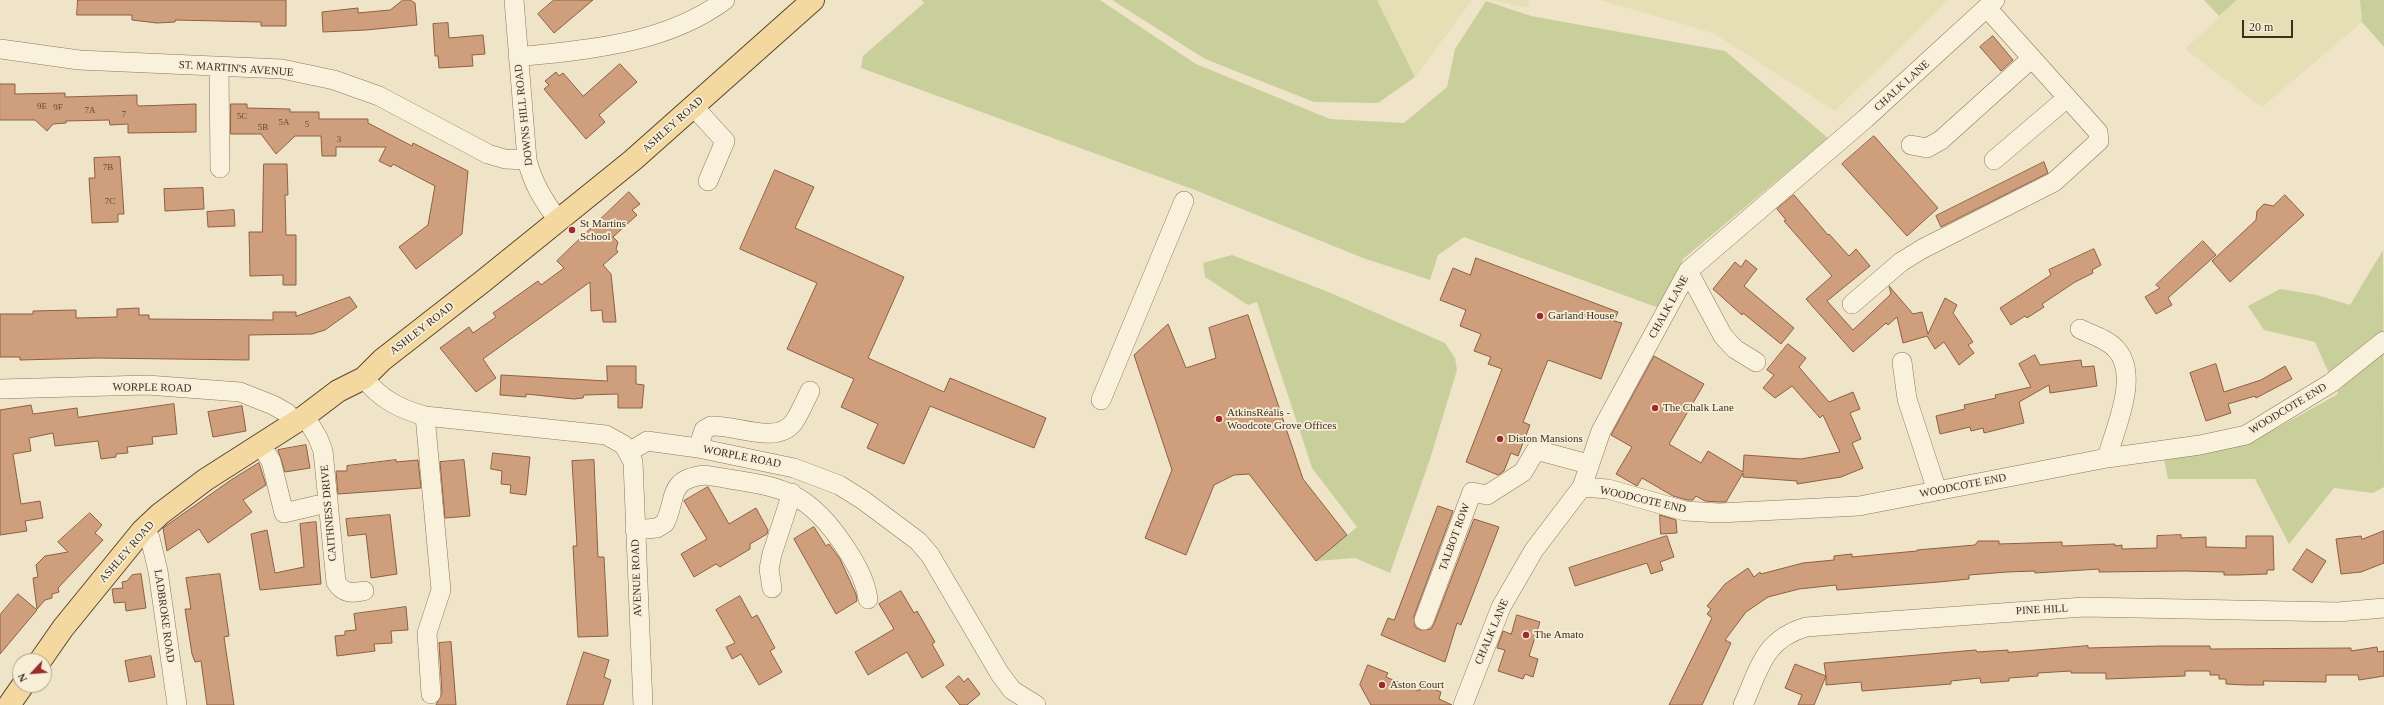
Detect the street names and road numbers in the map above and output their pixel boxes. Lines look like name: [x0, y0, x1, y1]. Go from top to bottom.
street label: ST. MARTIN'S AVENUE: [178, 58, 294, 80]
street label: CHALK LANE: [1872, 58, 1932, 114]
street label: DOWNS HILL ROAD: [512, 64, 536, 166]
street label: ASHLEY ROAD: [640, 94, 706, 156]
street label: CHALK LANE: [1646, 273, 1692, 341]
street label: ASHLEY ROAD: [387, 300, 457, 358]
street label: WORPLE ROAD: [112, 381, 192, 395]
street label: WOODCOTE END: [2247, 381, 2329, 437]
street label: WORPLE ROAD: [702, 443, 782, 471]
street label: CAITHNESS DRIVE: [318, 464, 340, 562]
street label: WOODCOTE END: [1918, 471, 2008, 501]
street label: WOODCOTE END: [1599, 484, 1687, 516]
street label: TALBOT ROW: [1437, 501, 1473, 573]
street label: ASHLEY ROAD: [97, 518, 157, 586]
street label: AVENUE ROAD: [629, 539, 645, 617]
street label: LADBROKE ROAD: [151, 569, 177, 663]
street label: CHALK LANE: [1472, 597, 1512, 667]
street label: PINE HILL: [2016, 602, 2068, 618]

